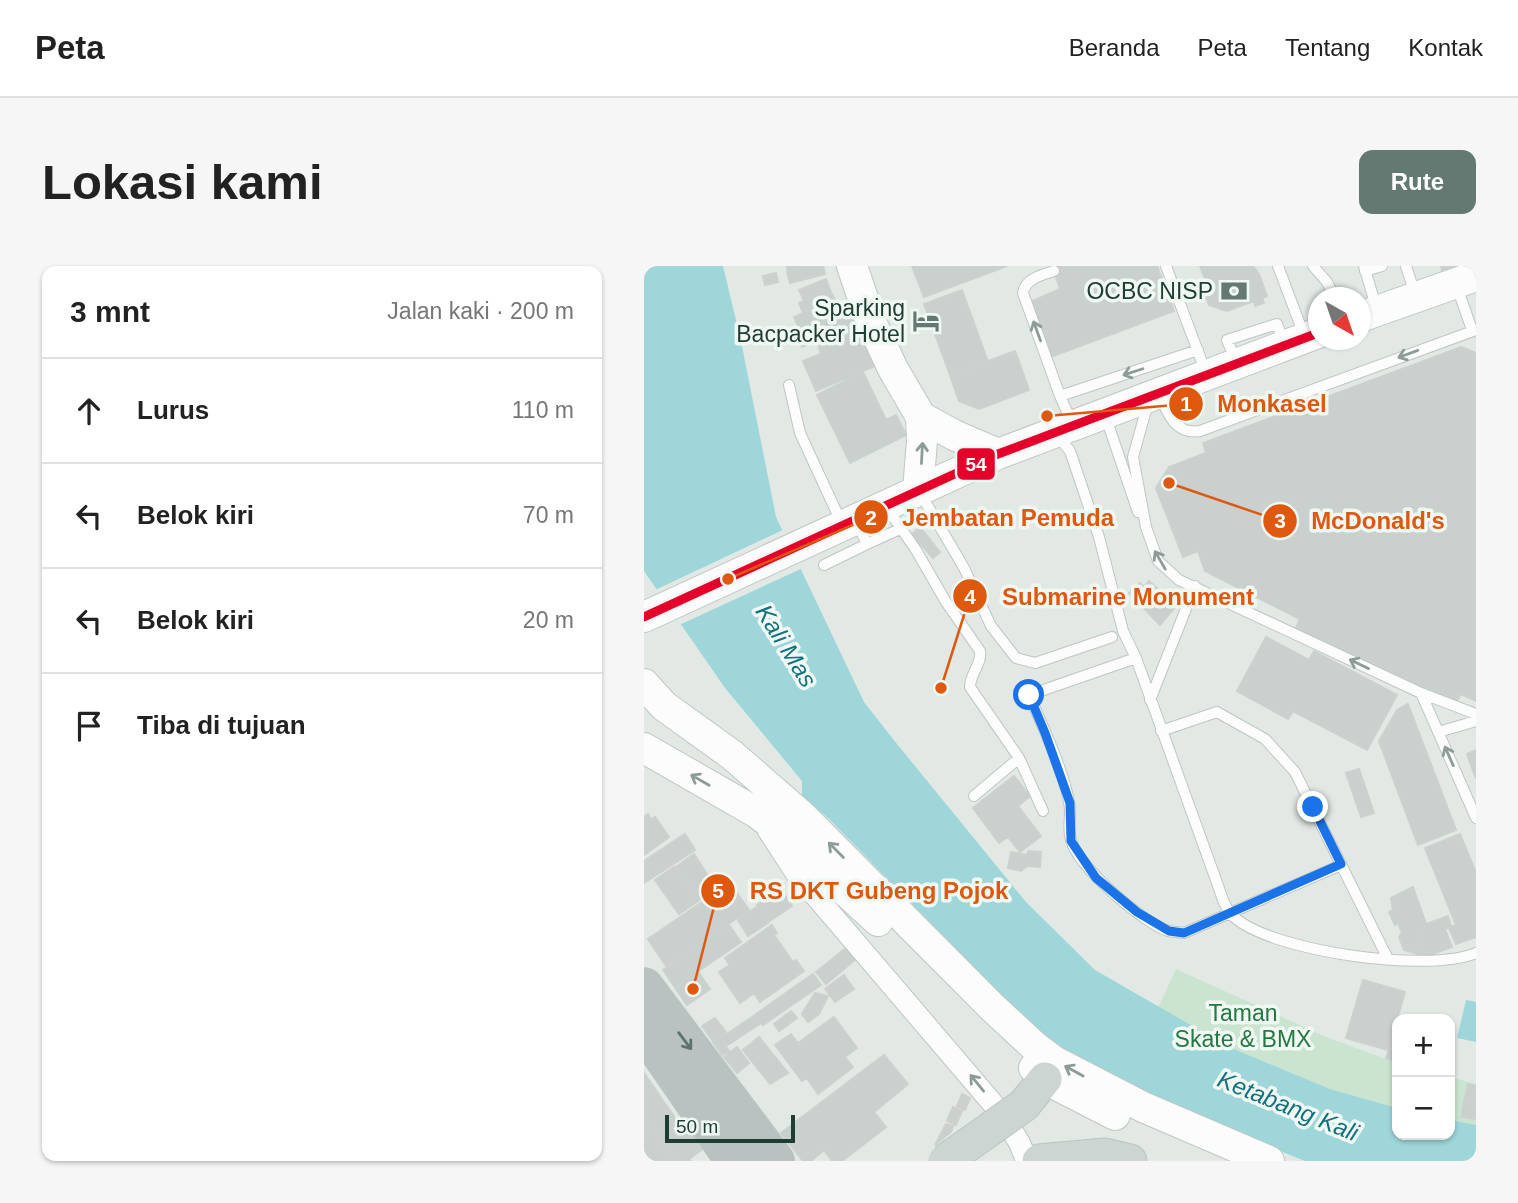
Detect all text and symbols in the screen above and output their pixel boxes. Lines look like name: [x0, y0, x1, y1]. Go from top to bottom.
text: Peta: [35, 29, 105, 66]
text: Beranda: [1069, 34, 1160, 61]
text: Peta: [1198, 34, 1247, 61]
text: Tentang: [1285, 34, 1370, 61]
text: Kontak: [1408, 34, 1483, 61]
button: Rute: [1359, 150, 1476, 214]
text: Lokasi kami: [42, 155, 323, 209]
bank icon: OCBC NISP: [1219, 276, 1249, 306]
place label: OCBC NISP: [1086, 278, 1213, 304]
north arrow: [1308, 287, 1371, 350]
text: 3 mnt: [70, 295, 150, 328]
place label: Sparking Bacpacker Hotel: [736, 295, 905, 347]
text: Jalan kaki · 200 m: [387, 298, 574, 324]
hotel icon: Sparking Bacpacker Hotel: [911, 306, 941, 336]
one-way arrow: [1029, 321, 1042, 343]
one-way arrow: [1397, 348, 1419, 361]
one-way arrow: [1123, 366, 1145, 379]
callout: Monkasel: [1168, 381, 1341, 426]
text: Monkasel: [1217, 390, 1327, 417]
icon: ahead: [70, 392, 108, 430]
text: 1: [1180, 392, 1192, 415]
text: Lurus: [137, 395, 209, 425]
text: 110 m: [512, 397, 574, 423]
one-way arrow: [915, 442, 928, 465]
line badge: 54: [956, 447, 996, 481]
text: 54: [965, 454, 987, 475]
callout: Jembatan Pemuda: [853, 495, 1128, 540]
icon: left: [70, 497, 108, 535]
callout: McDonald's: [1262, 499, 1459, 544]
text: Belok kiri: [137, 500, 254, 530]
text: 70 m: [523, 502, 574, 528]
text: Jembatan Pemuda: [902, 504, 1115, 531]
text: 2: [865, 506, 877, 529]
text: McDonald's: [1311, 507, 1445, 534]
text: 3: [1274, 509, 1286, 532]
one-way arrow: [1153, 550, 1167, 570]
callout: Submarine Monument: [953, 574, 1268, 619]
text: Submarine Monument: [1002, 583, 1254, 610]
text: 4: [964, 585, 976, 608]
water label: Kali Mas: [751, 600, 822, 692]
icon: left: [70, 602, 108, 640]
text: Belok kiri: [137, 605, 254, 635]
text: 20 m: [523, 607, 574, 633]
one-way arrow: [1349, 657, 1370, 670]
route start: [1013, 679, 1044, 710]
icon: arrive: [70, 707, 108, 745]
text: Tiba di tujuan: [137, 710, 306, 740]
one-way arrow: [1441, 745, 1454, 767]
one-way arrow: [691, 773, 711, 787]
route end: [1297, 791, 1328, 822]
one-way arrow: [828, 842, 845, 859]
callout: RS DKT Gubeng Pojok: [701, 868, 1022, 913]
text: RS DKT Gubeng Pojok: [750, 877, 1009, 904]
text: 5: [712, 879, 724, 902]
park label: Taman Skate & BMX: [1175, 1000, 1311, 1052]
map controls: [1392, 1014, 1455, 1140]
button: +: [1392, 1014, 1455, 1077]
one-way arrow: [678, 1032, 693, 1050]
one-way arrow: [1064, 1064, 1084, 1078]
water label: Ketabang Kali: [1214, 1065, 1363, 1146]
one-way arrow: [970, 1075, 985, 1093]
button: −: [1392, 1077, 1455, 1140]
scale bar: [665, 1112, 794, 1144]
text: 50 m: [676, 1116, 718, 1137]

